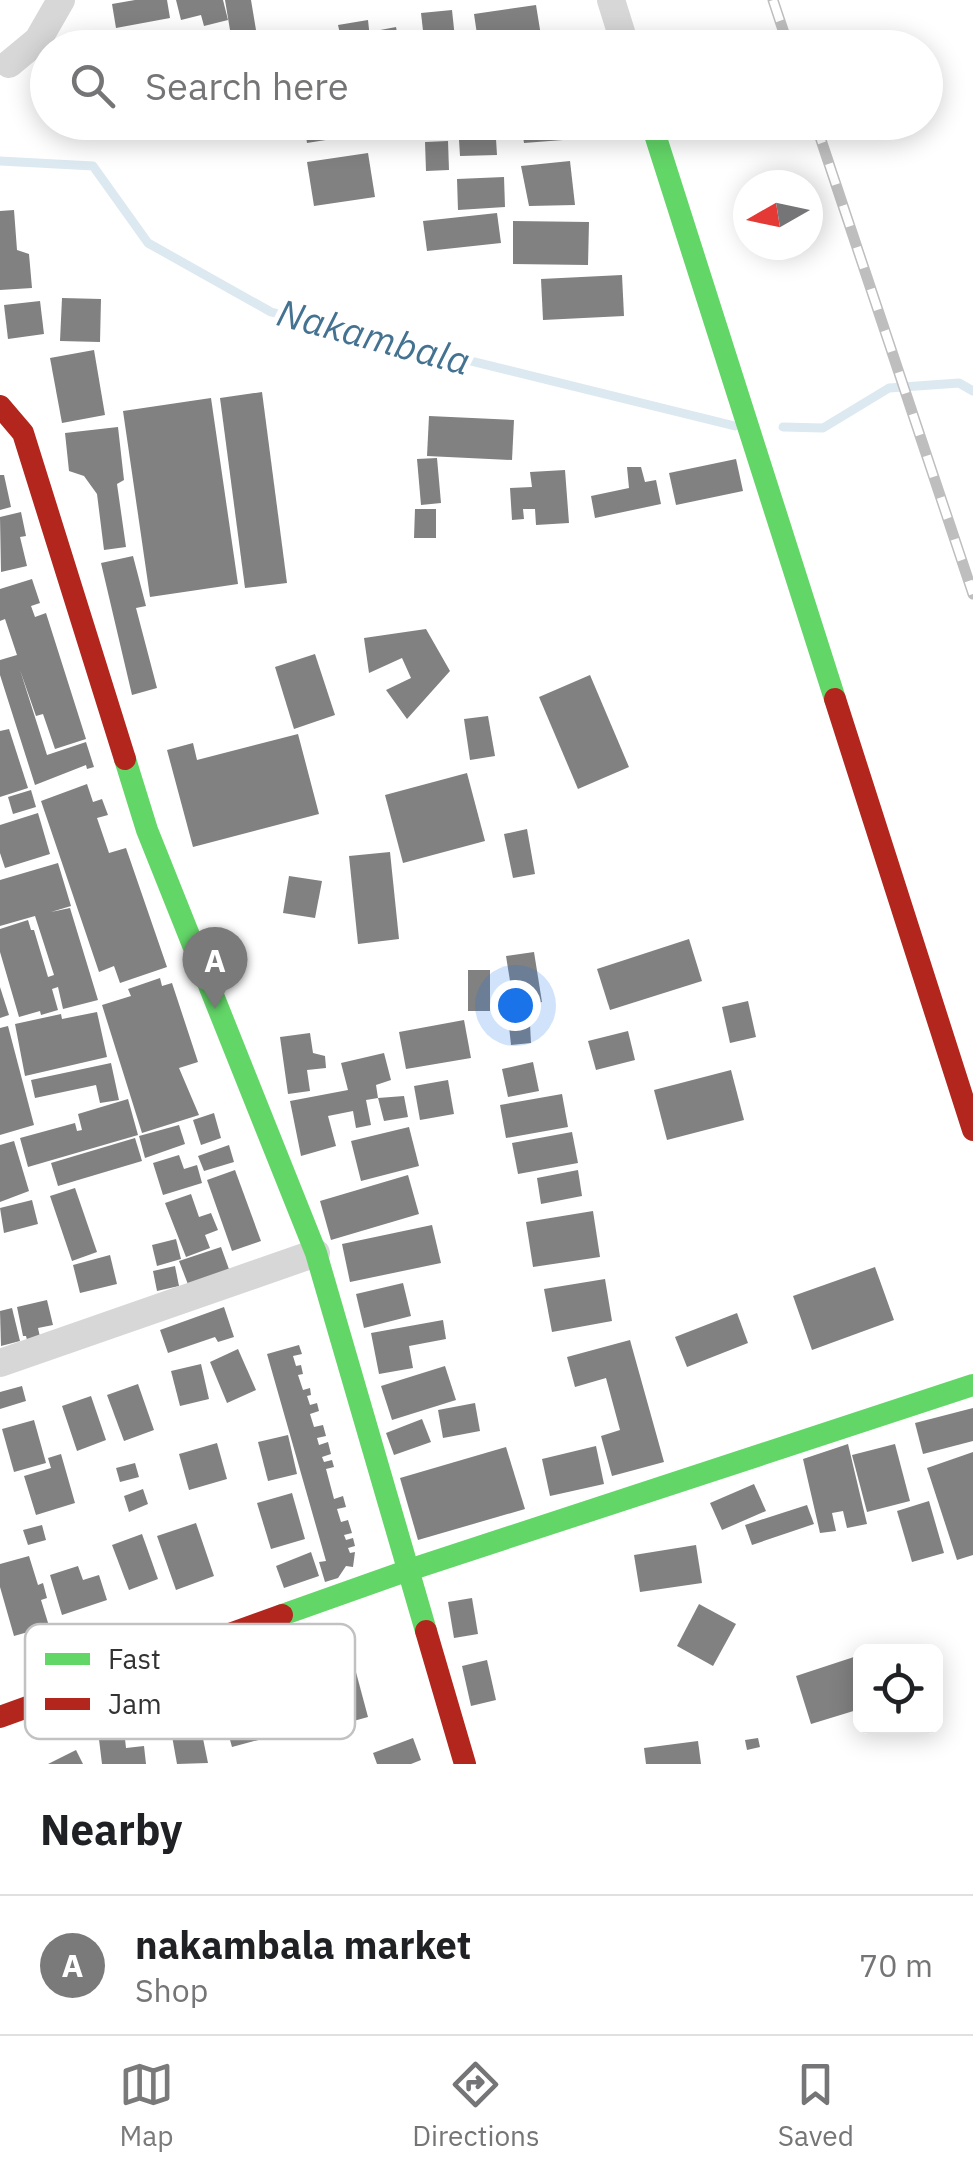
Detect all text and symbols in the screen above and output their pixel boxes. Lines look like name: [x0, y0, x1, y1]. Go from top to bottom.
search box: [30, 30, 943, 140]
icon: search: [65, 58, 120, 113]
text: Search here: [145, 61, 349, 110]
north arrow: [733, 170, 823, 260]
water label: Nakambala: [272, 287, 476, 385]
pin: A: [182, 926, 248, 1009]
your location: [490, 980, 541, 1031]
legend: [25, 1624, 355, 1739]
text: Fast: [108, 1640, 161, 1677]
map controls: [853, 1644, 943, 1734]
button: locate: [853, 1644, 943, 1734]
text: Jam: [108, 1685, 162, 1722]
text: Nearby: [40, 1802, 182, 1857]
text: nakambala market: [135, 1920, 471, 1969]
text: A: [62, 1944, 83, 1986]
text: 70 m: [859, 1944, 933, 1986]
text: Shop: [135, 1969, 208, 2011]
tab: Map: [119, 2057, 174, 2154]
tab: Directions: [412, 2057, 540, 2154]
tab: Saved: [778, 2057, 854, 2154]

